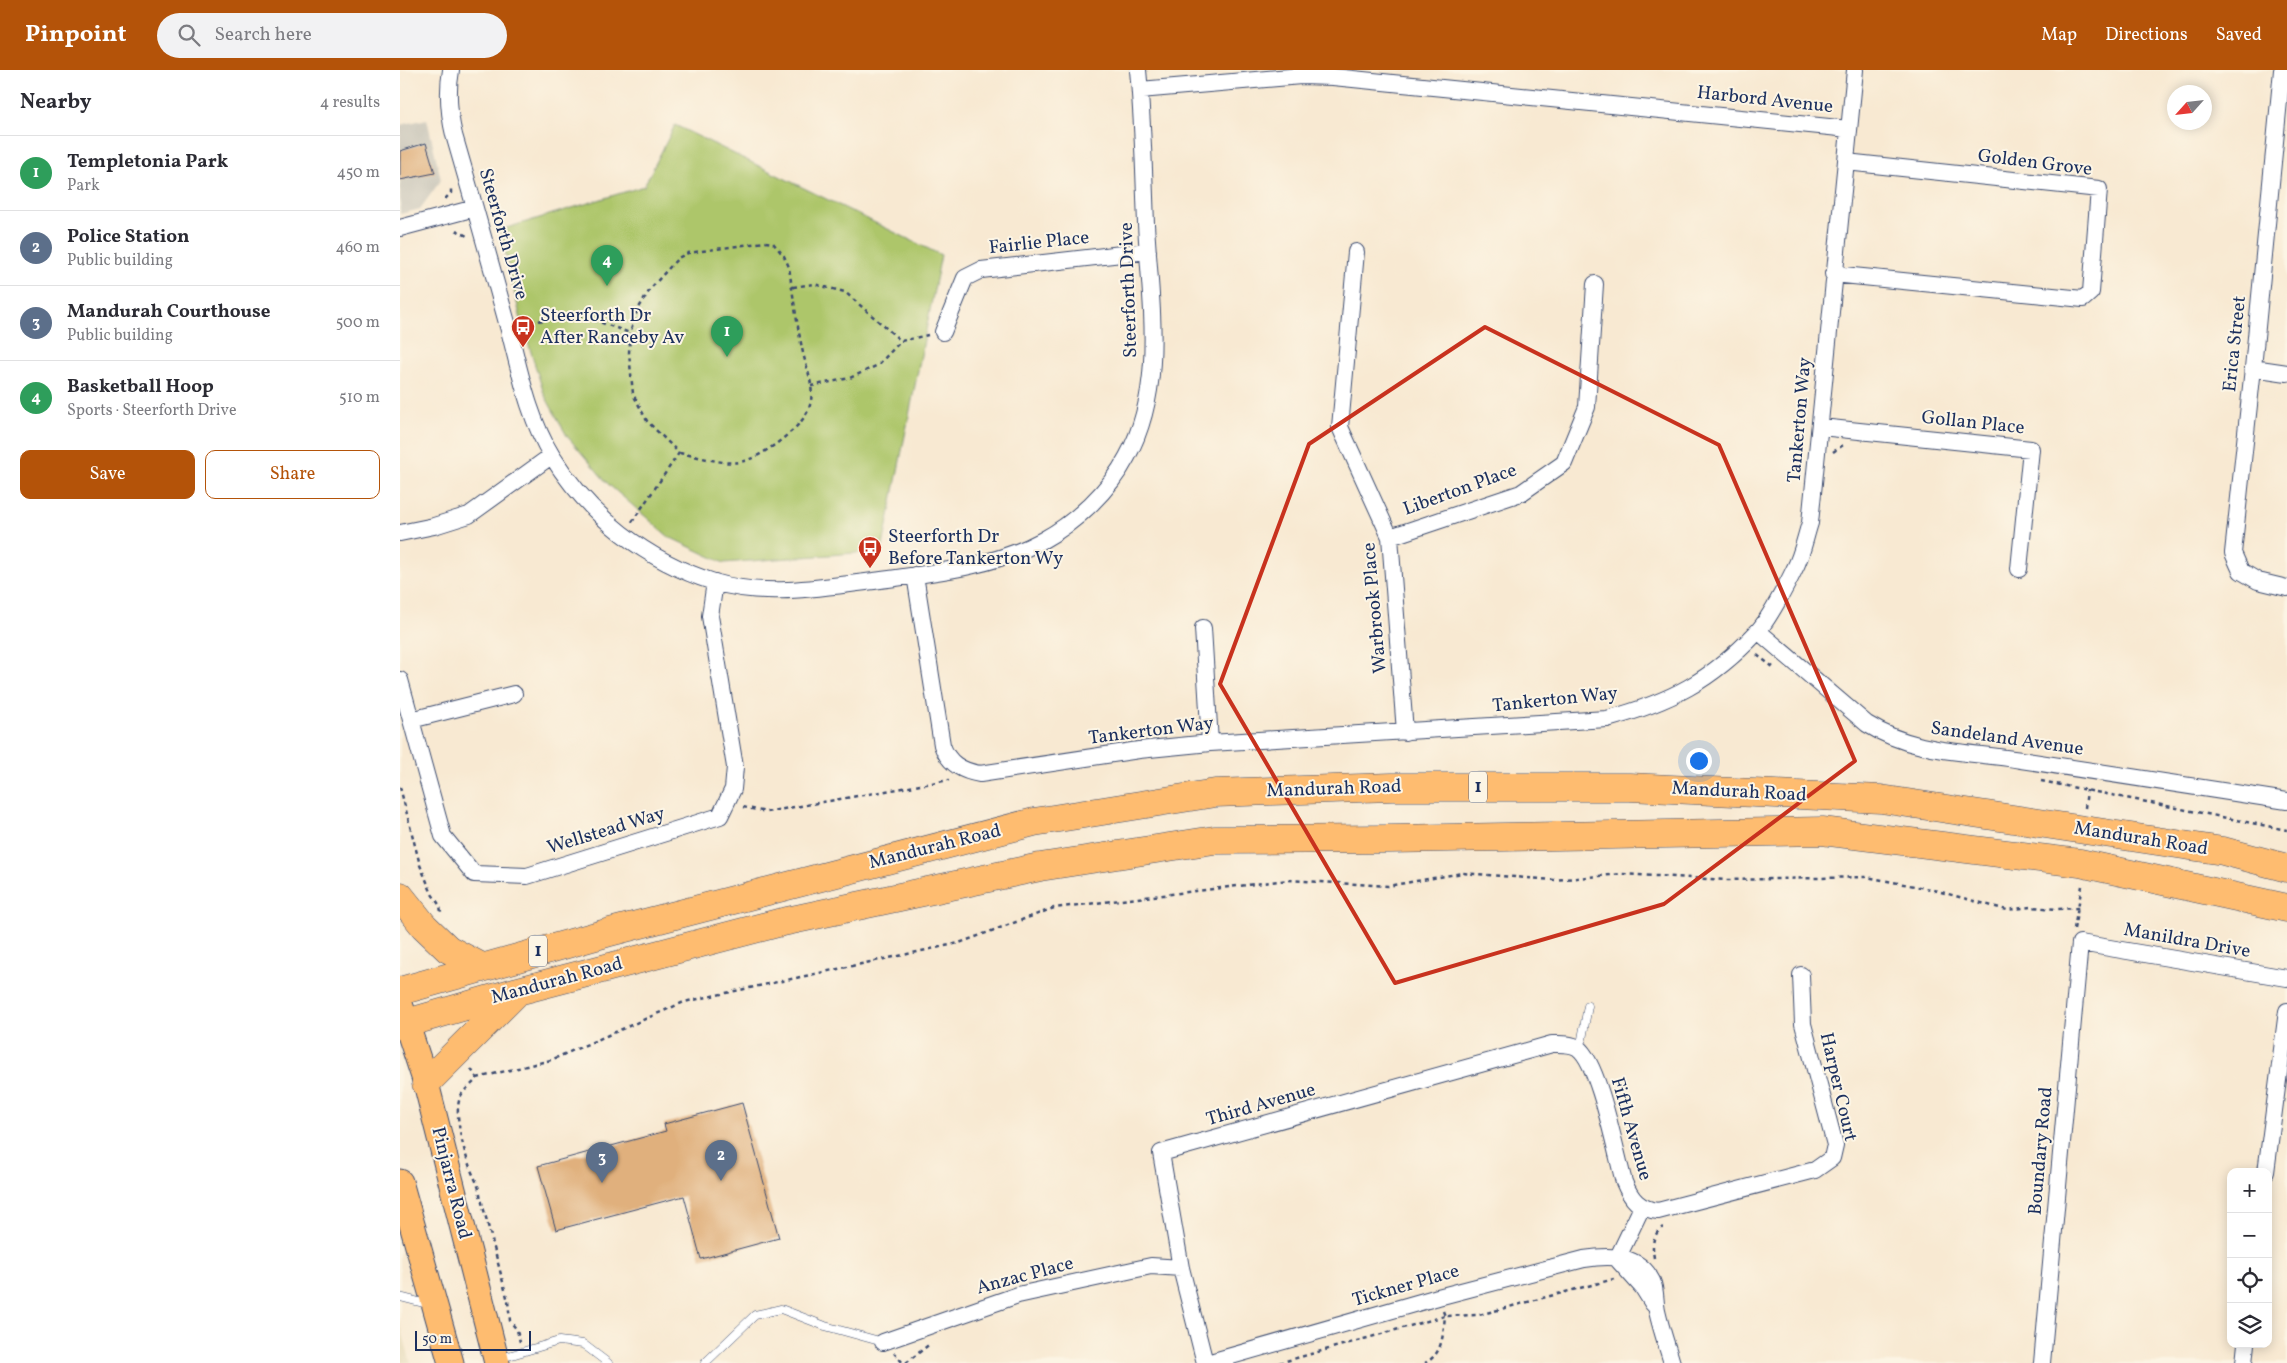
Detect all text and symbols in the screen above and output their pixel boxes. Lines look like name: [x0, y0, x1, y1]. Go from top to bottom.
search box: [157, 13, 507, 58]
text: Pinpoint: [25, 18, 127, 52]
icon: search: [175, 21, 203, 49]
text: Search here: [215, 22, 312, 48]
text: Map: [2041, 23, 2077, 48]
text: Directions: [2105, 23, 2188, 48]
text: Saved: [2216, 23, 2262, 48]
street label: Harbord Avenue: [1696, 80, 1834, 120]
north arrow: [2167, 85, 2212, 130]
text: Nearby: [20, 88, 91, 117]
text: 4 results: [320, 92, 380, 114]
street label: Golden Grove: [1976, 143, 2094, 183]
text: Templetonia Park: [67, 149, 228, 175]
text: 1: [33, 162, 39, 184]
text: 450 m: [337, 162, 380, 184]
street label: Steerforth Drive: [472, 165, 534, 303]
text: Park: [67, 175, 100, 197]
street label: Steerforth Drive: [1114, 222, 1144, 358]
text: Police Station: [67, 224, 190, 250]
street label: Fairlie Place: [988, 225, 1090, 261]
text: 2: [32, 237, 40, 259]
text: 460 m: [336, 237, 380, 259]
pin: 4: [591, 245, 623, 286]
text: Public building: [67, 250, 173, 272]
street label: Erica Street: [2217, 294, 2253, 393]
text: Mandurah Courthouse: [67, 299, 271, 325]
place label: Steerforth Dr After Ranceby Av: [540, 303, 684, 351]
text: 3: [32, 312, 40, 334]
text: 500 m: [336, 312, 380, 334]
bus stop icon: Steerforth Dr After Ranceby Av: [510, 314, 536, 348]
pin: 1: [711, 316, 743, 357]
text: Public building: [67, 325, 173, 347]
street label: Tankerton Way: [1782, 356, 1818, 484]
text: Basketball Hoop: [67, 374, 214, 400]
text: 4: [31, 387, 41, 409]
text: 510 m: [339, 387, 380, 409]
text: Sports · Steerforth Drive: [67, 400, 237, 422]
street label: Gollan Place: [1920, 405, 2026, 441]
button: Save: [20, 450, 195, 499]
button: Share: [205, 450, 380, 499]
street label: Liberton Place: [1400, 457, 1520, 523]
place label: Steerforth Dr Before Tankerton Wy: [888, 524, 1063, 572]
bus stop icon: Steerforth Dr Before Tankerton Wy: [857, 535, 883, 569]
street label: Warbrook Place: [1356, 541, 1394, 675]
street label: Tankerton Way: [1491, 680, 1619, 720]
street label: Tankerton Way: [1087, 710, 1215, 752]
street label: Sandeland Avenue: [1929, 715, 2085, 763]
your location: [1686, 748, 1712, 774]
road number: 1: [1469, 772, 1487, 802]
street label: Mandurah Road: [1266, 774, 1402, 804]
street label: Mandurah Road: [1671, 775, 1807, 809]
street label: Wellstead Way: [544, 801, 668, 861]
street label: Mandurah Road: [2072, 816, 2210, 862]
street label: Mandurah Road: [866, 818, 1004, 876]
street label: Manildra Drive: [2122, 917, 2252, 965]
road number: 1: [529, 936, 547, 966]
street label: Mandurah Road: [488, 951, 626, 1011]
street label: Harper Court: [1813, 1030, 1863, 1144]
street label: Fifth Avenue: [1604, 1074, 1658, 1184]
street label: Third Avenue: [1203, 1077, 1319, 1133]
street label: Boundary Road: [2022, 1086, 2060, 1216]
street label: Pinjarra Road: [424, 1124, 478, 1242]
pin: 2: [705, 1140, 737, 1181]
pin: 3: [586, 1142, 618, 1183]
map controls: [2227, 1168, 2272, 1348]
button: +: [2227, 1168, 2272, 1213]
button: −: [2227, 1213, 2272, 1258]
street label: Anzac Place: [973, 1251, 1077, 1301]
street label: Tickner Place: [1350, 1258, 1462, 1314]
button: locate: [2227, 1258, 2272, 1303]
button: layers: [2227, 1303, 2272, 1348]
scale bar: [415, 1328, 531, 1351]
text: 50 m: [422, 1330, 452, 1349]

